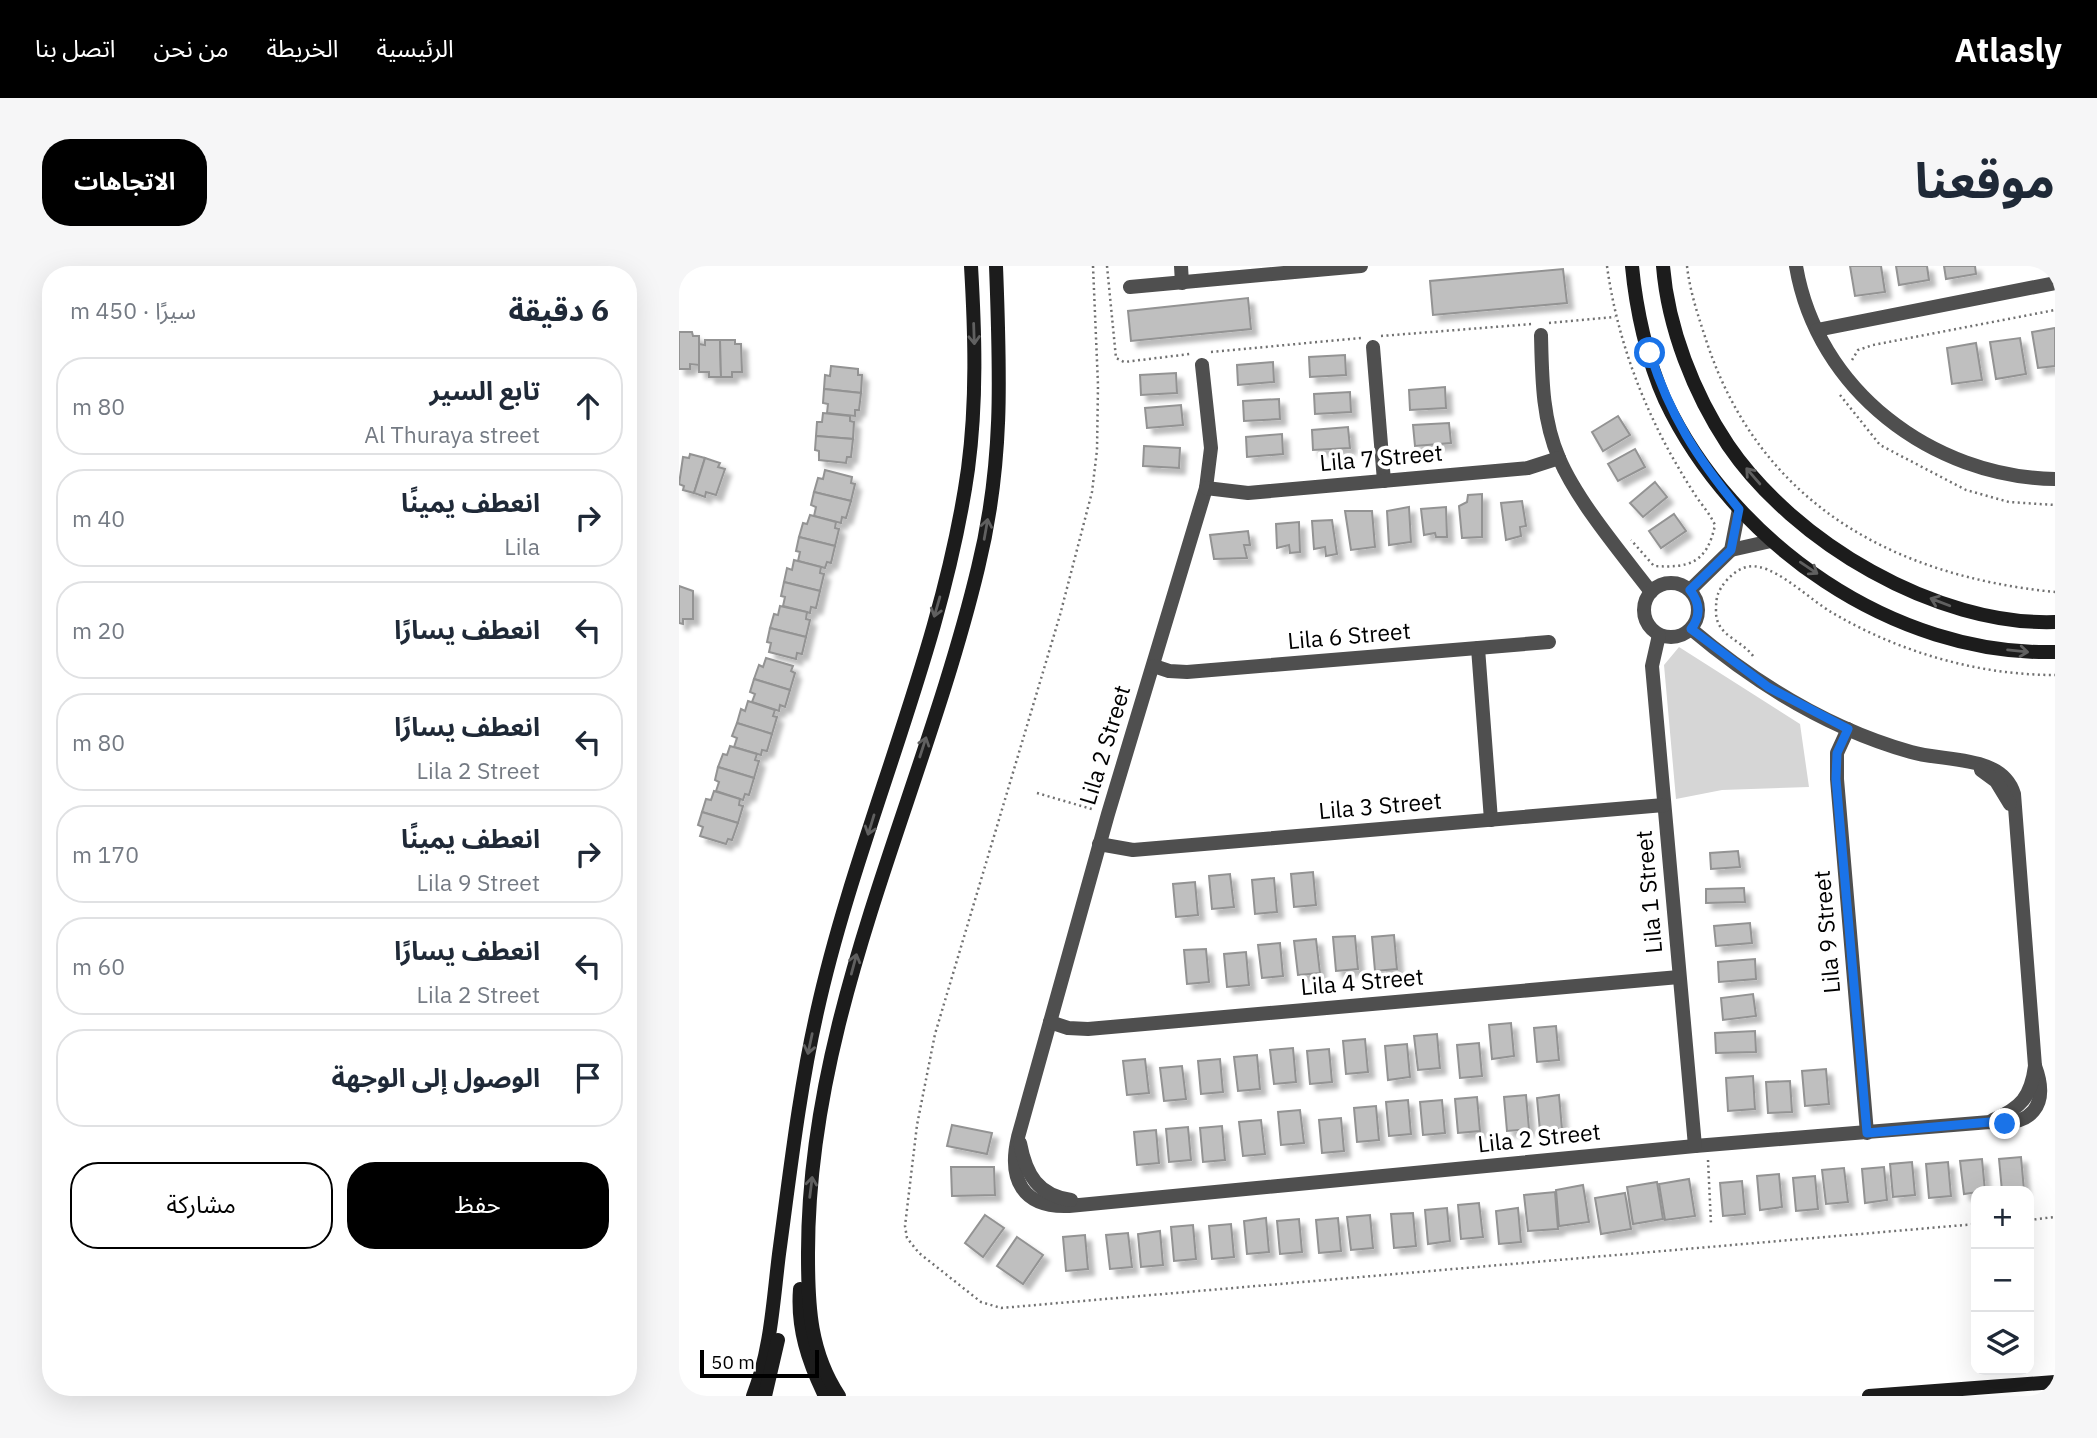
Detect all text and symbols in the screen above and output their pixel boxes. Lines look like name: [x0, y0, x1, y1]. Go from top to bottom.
text: Atlasly: [1955, 28, 2062, 71]
text: اتصل بنا: [35, 32, 116, 64]
text: من نحن: [154, 32, 229, 64]
text: الخريطة: [267, 32, 339, 64]
text: الرئيسية: [377, 32, 454, 64]
button: الاتجاهات: [42, 139, 207, 226]
text: موقعنا: [1915, 148, 2055, 211]
text: 6 دقيقة: [508, 290, 609, 329]
text: سيرًا · 450 m: [70, 295, 196, 325]
one-way arrow: [968, 322, 981, 345]
route start: [1634, 337, 1665, 368]
text: تابع السير: [430, 373, 540, 407]
icon: ahead: [569, 387, 607, 425]
text: 80 m: [72, 391, 125, 421]
text: Al Thuraya street: [364, 419, 540, 449]
street label: Lila 7 Street: [1318, 437, 1444, 477]
one-way arrow: [1746, 467, 1762, 485]
text: انعطف يمينًا: [401, 485, 540, 519]
icon: right: [569, 499, 607, 537]
text: 40 m: [72, 503, 125, 533]
one-way arrow: [979, 518, 993, 541]
text: Lila: [504, 531, 540, 561]
one-way arrow: [1799, 561, 1818, 575]
one-way arrow: [1930, 594, 1952, 607]
one-way arrow: [930, 595, 943, 618]
icon: left: [569, 611, 607, 649]
text: انعطف يسارًا: [394, 612, 540, 646]
text: 20 m: [72, 615, 125, 645]
street label: Lila 6 Street: [1286, 615, 1412, 655]
one-way arrow: [2006, 645, 2028, 658]
street label: Lila 2 Street: [1072, 681, 1136, 808]
text: انعطف يسارًا: [394, 709, 540, 743]
icon: left: [569, 723, 607, 761]
text: 80 m: [72, 727, 125, 757]
one-way arrow: [918, 737, 931, 759]
text: Lila 2 Street: [416, 755, 540, 785]
street label: Lila 3 Street: [1317, 785, 1443, 825]
one-way arrow: [864, 813, 877, 835]
text: انعطف يمينًا: [401, 821, 540, 855]
street label: Lila 1 Street: [1628, 829, 1668, 955]
icon: right: [569, 835, 607, 873]
text: 170 m: [72, 839, 139, 869]
text: Lila 9 Street: [416, 867, 540, 897]
street label: Lila 9 Street: [1806, 869, 1846, 995]
text: انعطف يسارًا: [394, 933, 540, 967]
icon: left: [569, 947, 607, 985]
text: 60 m: [72, 951, 125, 981]
one-way arrow: [849, 953, 862, 975]
street label: Lila 4 Street: [1299, 961, 1425, 1001]
text: Lila 2 Street: [416, 979, 540, 1009]
one-way arrow: [803, 1032, 817, 1055]
icon: arrive: [569, 1059, 607, 1097]
text: الوصول إلى الوجهة: [331, 1060, 540, 1094]
route end: [1989, 1108, 2020, 1139]
street label: Lila 2 Street: [1476, 1116, 1602, 1158]
button: مشاركة: [70, 1162, 333, 1249]
button: حفظ: [347, 1162, 609, 1249]
one-way arrow: [805, 1176, 818, 1199]
map controls: [1971, 1186, 2034, 1375]
button: +: [1971, 1186, 2034, 1249]
button: −: [1971, 1249, 2034, 1312]
button: layers: [1971, 1312, 2034, 1375]
scale bar: [700, 1347, 819, 1379]
text: 50 m: [711, 1350, 755, 1374]

